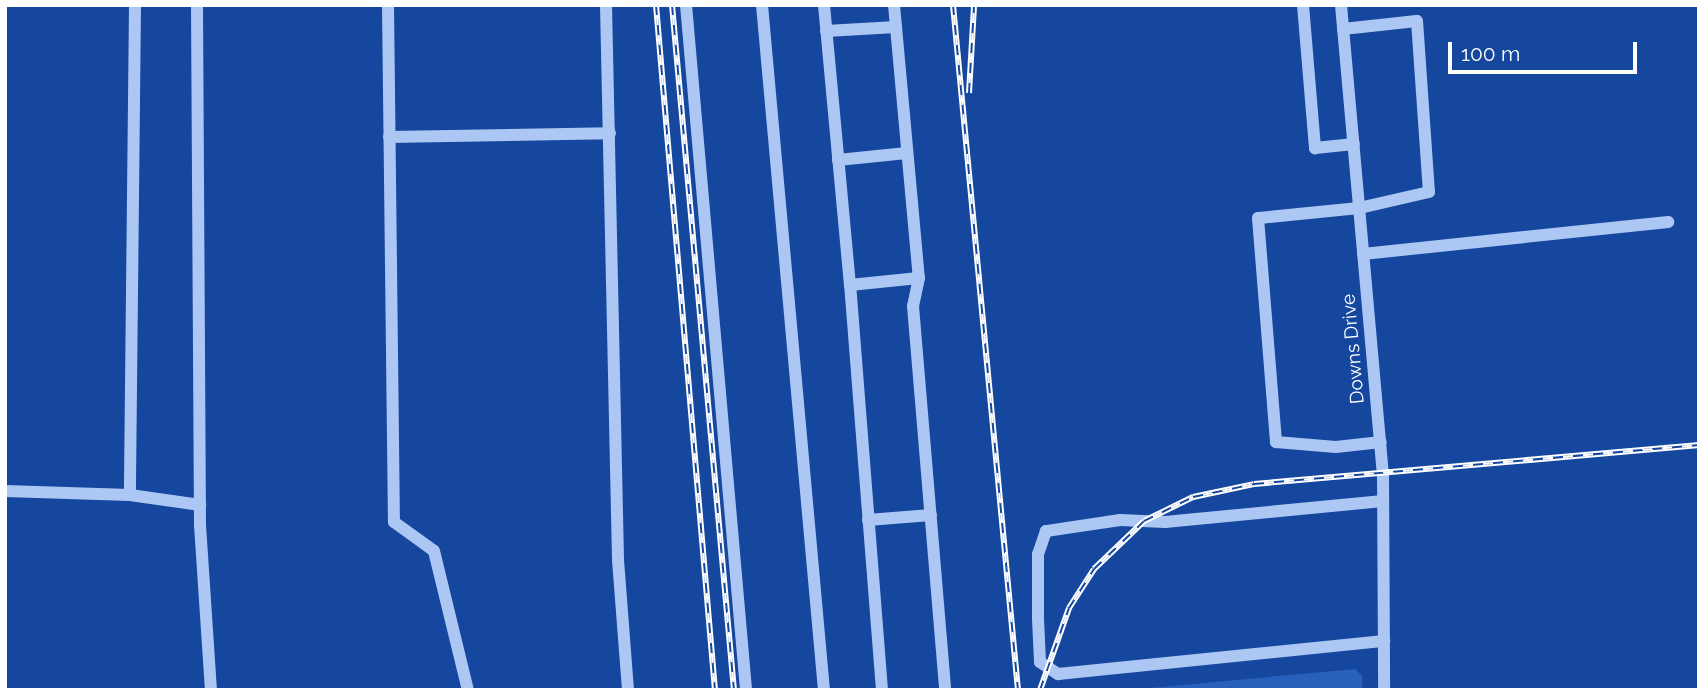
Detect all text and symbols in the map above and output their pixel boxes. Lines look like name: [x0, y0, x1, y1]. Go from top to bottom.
scale bar: [1452, 28, 1641, 72]
text: 100 m: [1461, 41, 1520, 66]
street label: Downs Drive: [1337, 293, 1369, 405]

